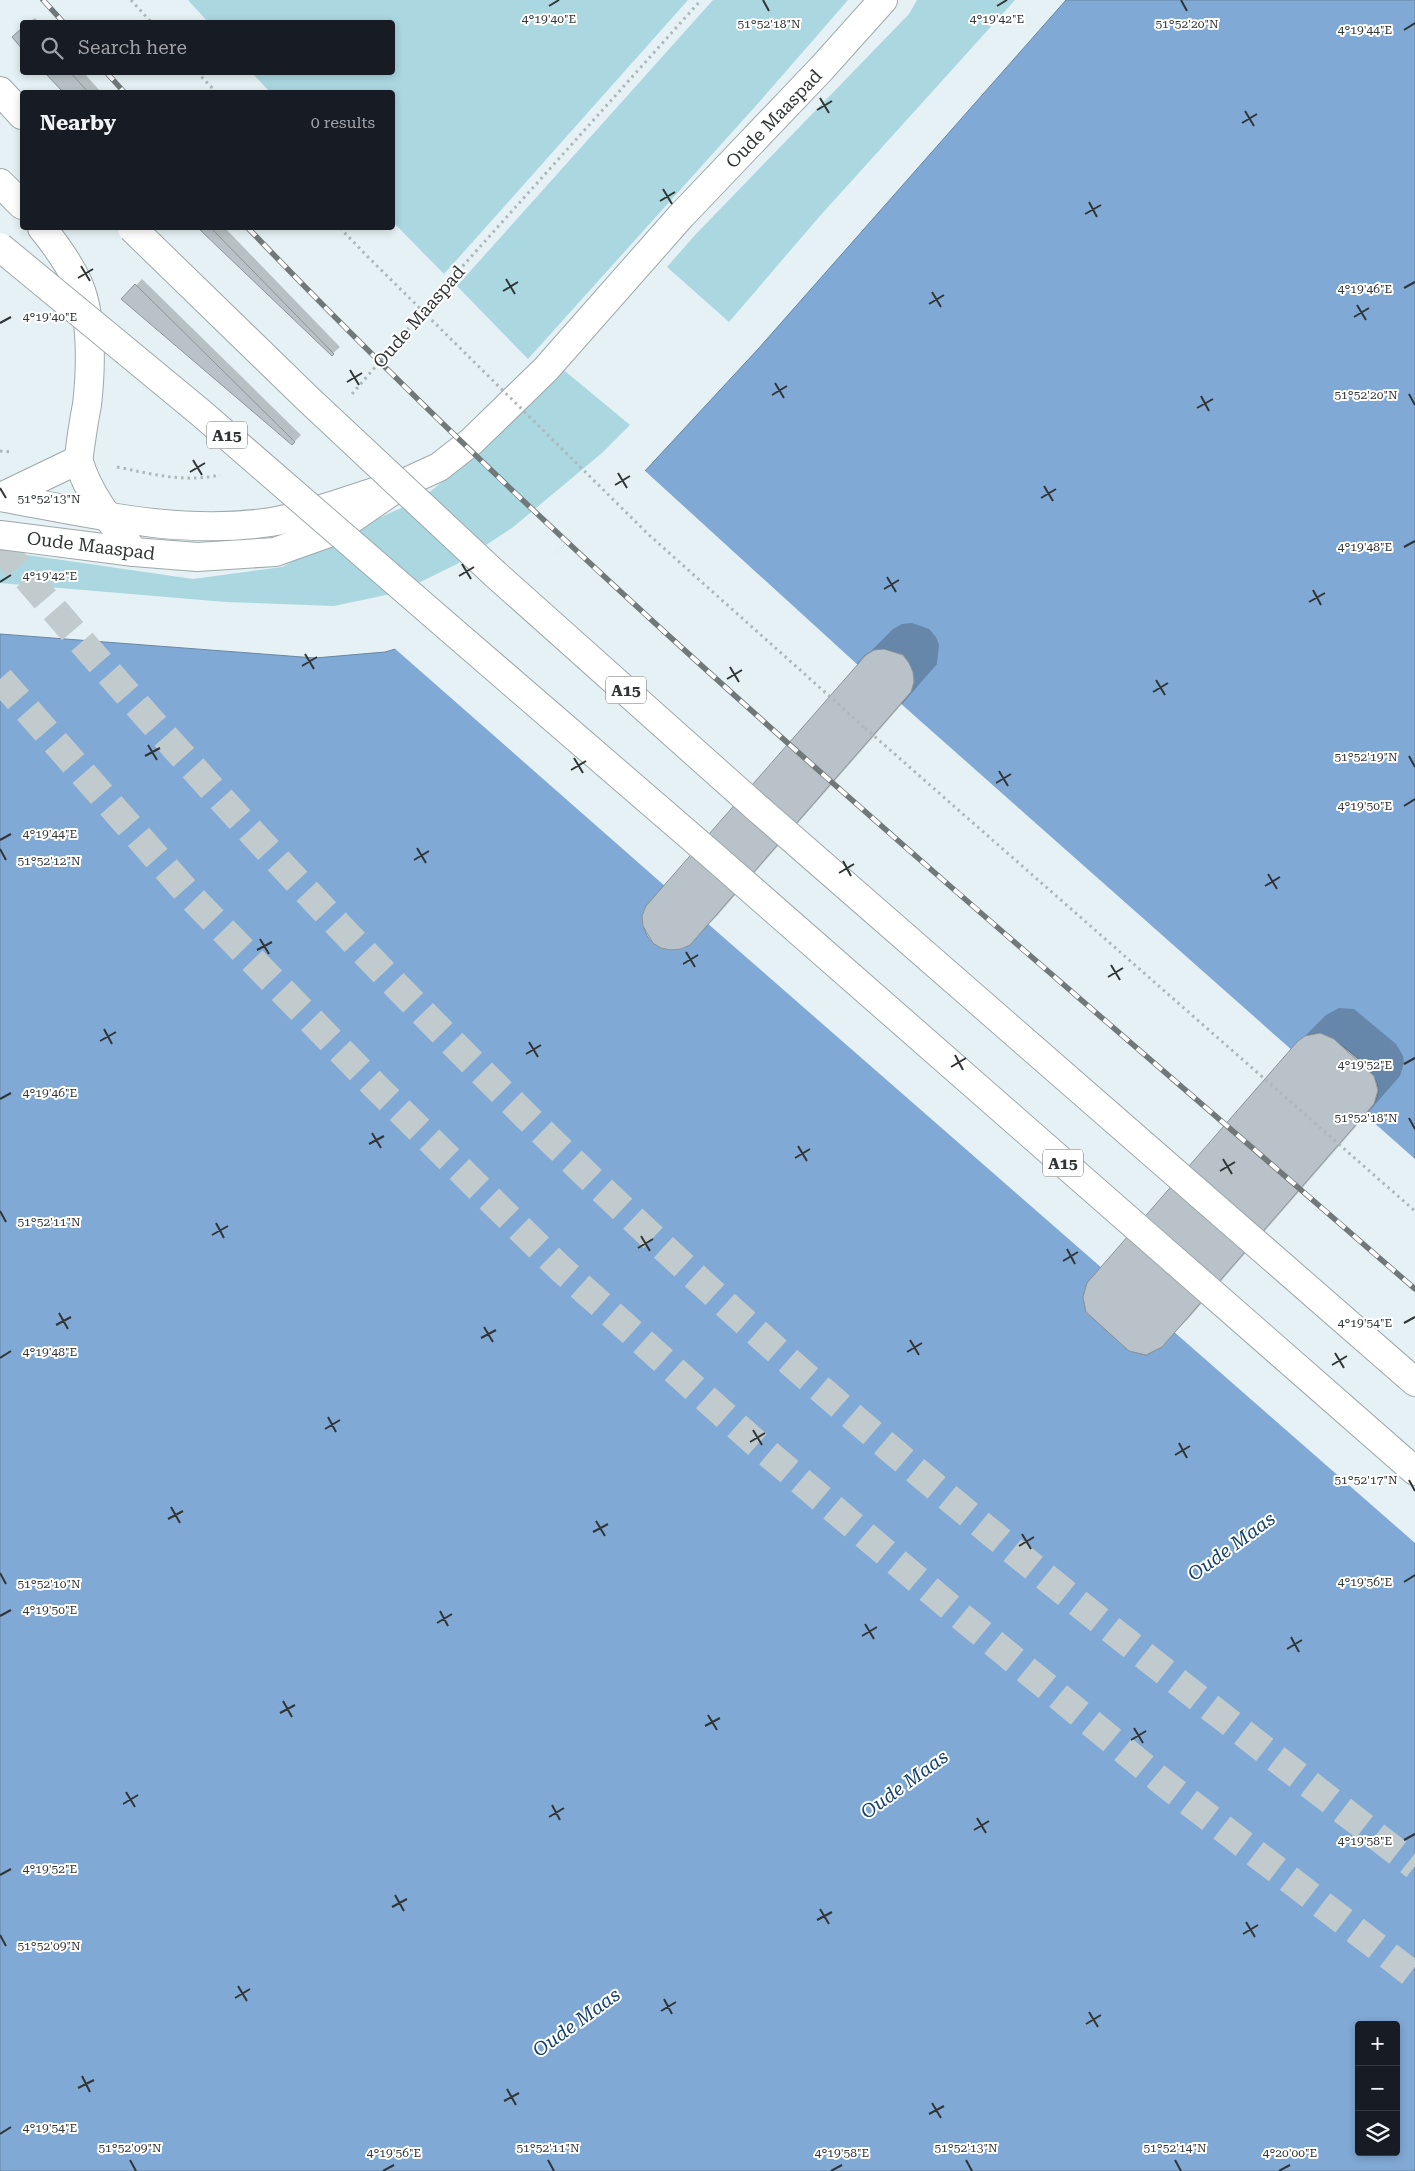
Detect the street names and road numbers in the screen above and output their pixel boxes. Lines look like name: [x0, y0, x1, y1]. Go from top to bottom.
street label: Oude Maaspad: [721, 65, 826, 172]
street label: Oude Maaspad: [368, 261, 469, 372]
road number: A15: [207, 422, 247, 448]
street label: Oude Maaspad: [26, 527, 157, 564]
road number: A15: [606, 676, 646, 704]
road number: A15: [1043, 1150, 1083, 1176]

